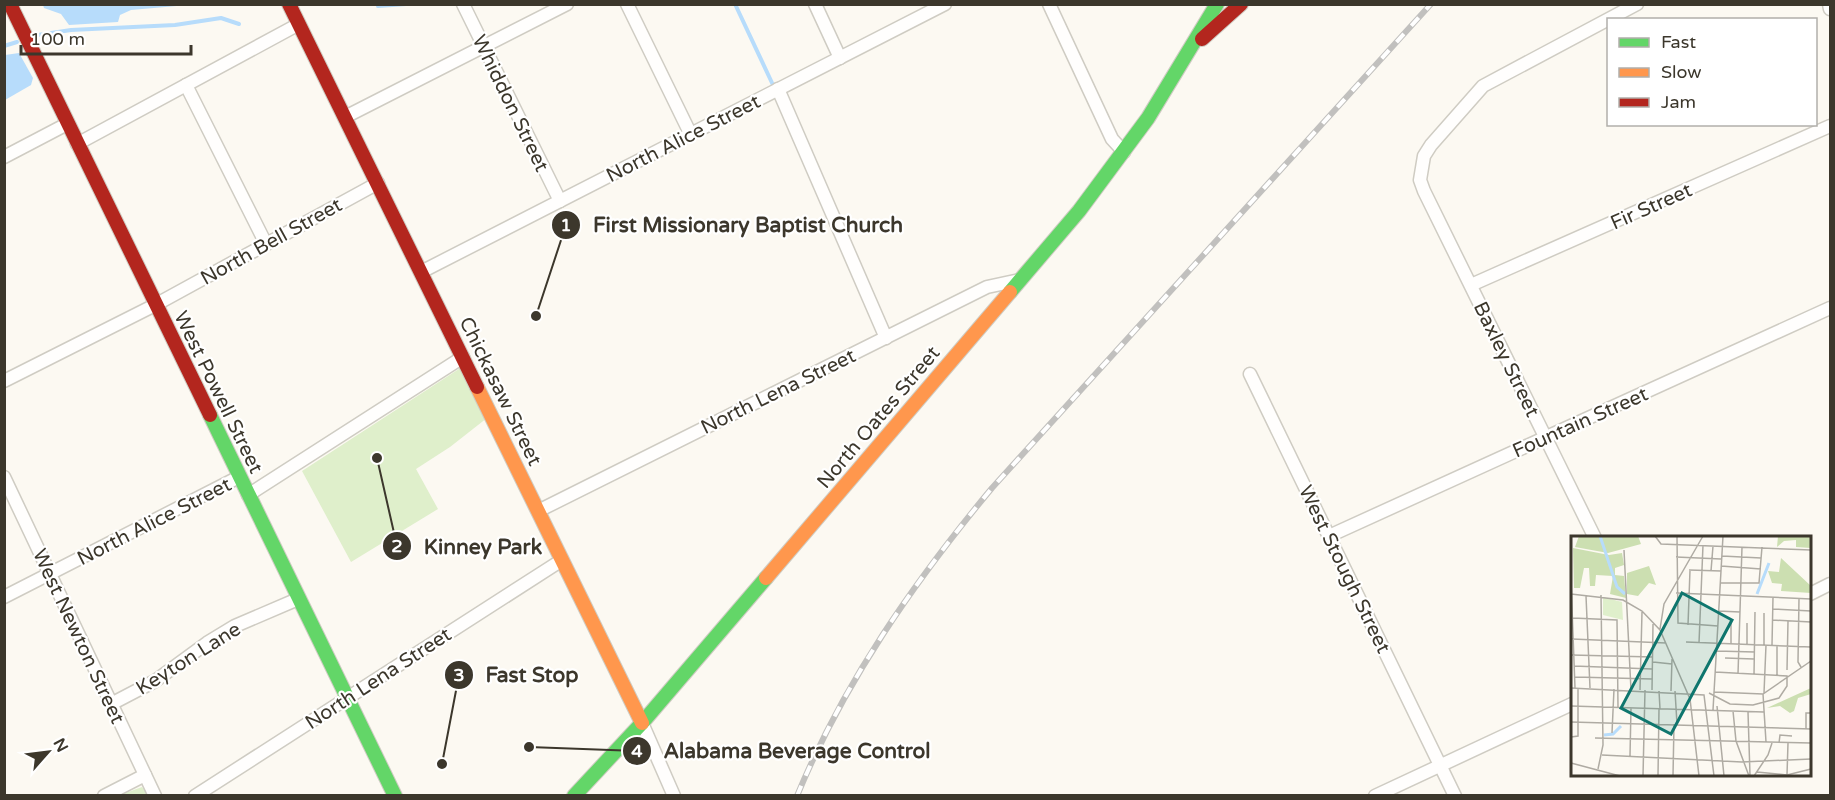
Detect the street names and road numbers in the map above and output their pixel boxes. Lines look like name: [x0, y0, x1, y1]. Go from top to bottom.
street label: Whiddon Street: [467, 31, 554, 176]
street label: North Alice Street: [602, 90, 765, 188]
street label: Fir Street: [1607, 178, 1696, 236]
street label: North Bell Street: [197, 193, 347, 291]
street label: Baxley Street: [1468, 298, 1544, 421]
street label: West Powell Street: [168, 307, 268, 478]
street label: Chickasaw Street: [454, 313, 547, 470]
street label: North Oates Street: [812, 341, 946, 494]
street label: North Lena Street: [697, 344, 860, 440]
street label: Fountain Street: [1509, 382, 1652, 464]
street label: North Alice Street: [73, 473, 236, 571]
street label: West Stough Street: [1293, 482, 1395, 658]
street label: West Newton Street: [27, 545, 129, 728]
street label: Keyton Lane: [132, 617, 245, 701]
street label: North Lena Street: [301, 622, 456, 735]

